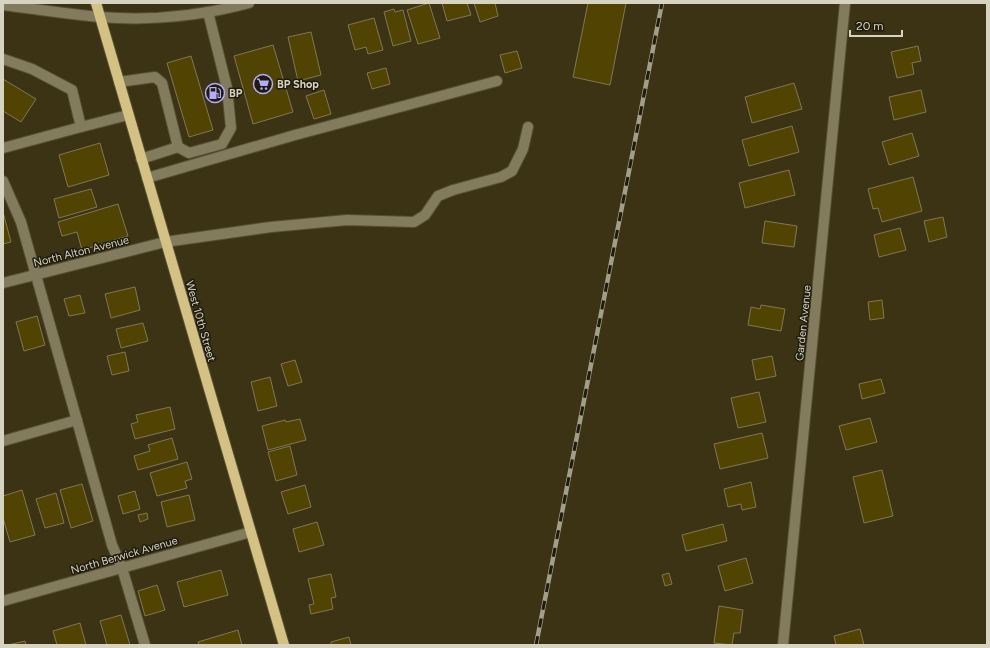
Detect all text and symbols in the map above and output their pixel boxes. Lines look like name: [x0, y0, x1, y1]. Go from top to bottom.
scale bar: [850, 12, 902, 38]
text: 20 m: [856, 19, 884, 33]
supermarket icon: BP Shop: [252, 73, 274, 95]
place label: BP Shop: [277, 78, 319, 91]
fuel station icon: BP: [204, 82, 226, 104]
place label: BP: [229, 87, 243, 100]
street label: North Alton Avenue: [32, 233, 130, 270]
street label: West 10th Street: [183, 279, 218, 363]
street label: Garden Avenue: [793, 284, 814, 362]
street label: North Berwick Avenue: [69, 534, 179, 577]

